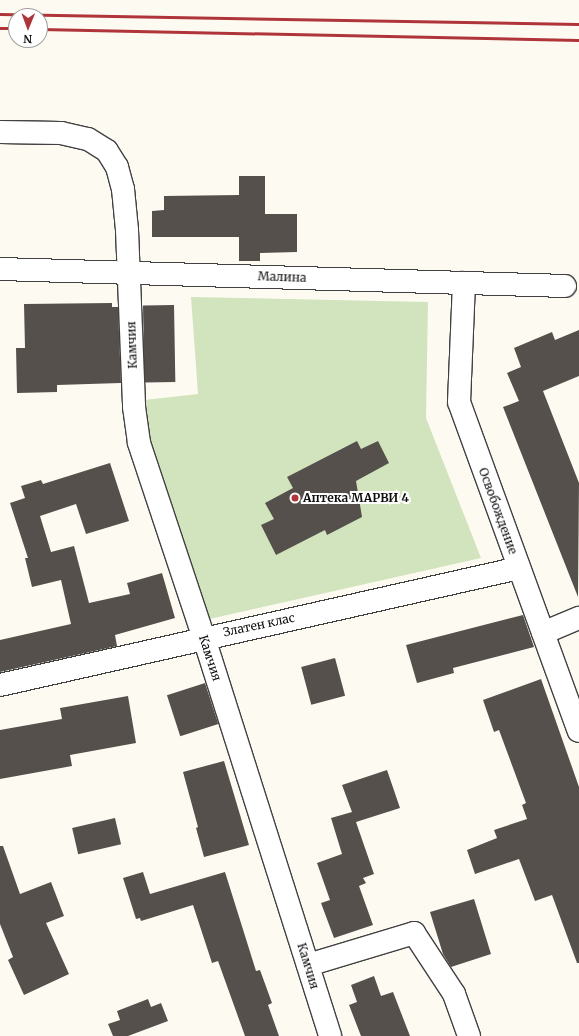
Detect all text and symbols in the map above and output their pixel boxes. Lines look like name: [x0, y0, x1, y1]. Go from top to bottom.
north arrow: [8, 8, 48, 48]
text: N: [23, 32, 32, 46]
street label: Малина: [257, 269, 307, 285]
street label: Камчия: [124, 321, 140, 369]
street label: Освобождение: [476, 466, 520, 556]
place label: Аптека МАРВИ 4: [303, 491, 409, 505]
marker: Аптека МАРВИ 4: [290, 493, 300, 503]
street label: Златен клас: [222, 610, 296, 640]
street label: Камчия: [196, 633, 224, 683]
street label: Камчия: [294, 941, 322, 991]

